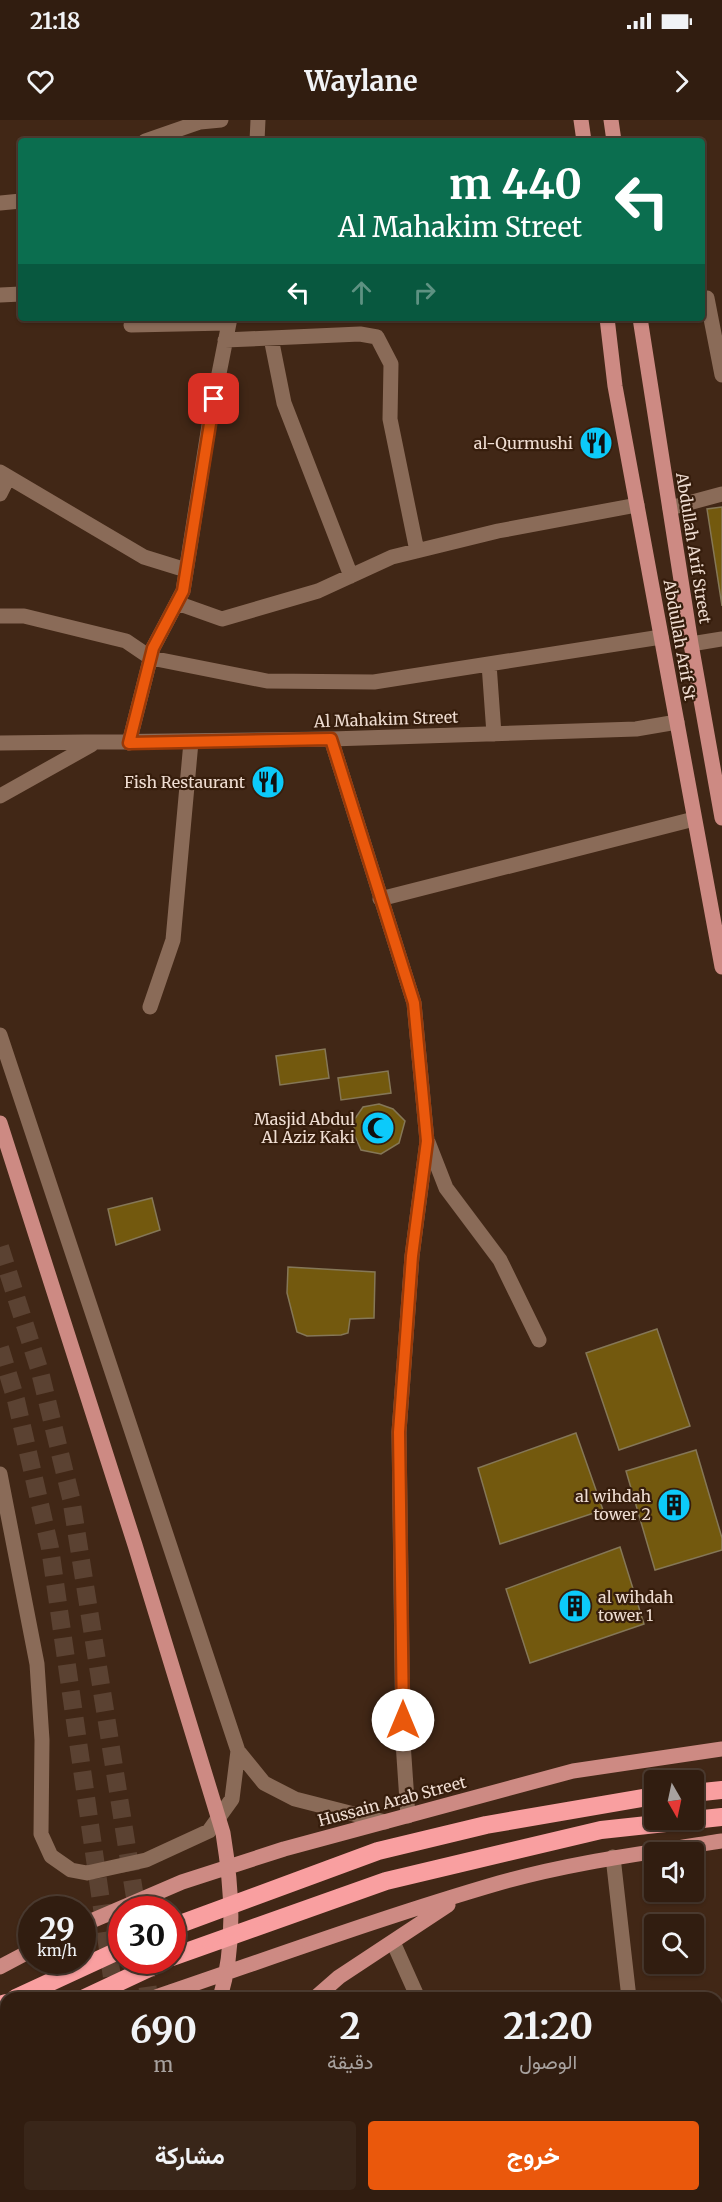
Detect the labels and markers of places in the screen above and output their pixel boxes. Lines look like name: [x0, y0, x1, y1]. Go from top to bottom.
pin: [188, 373, 239, 424]
restaurant icon: al-Qurmushi: [578, 425, 614, 461]
place label: al-Qurmushi: [474, 433, 573, 453]
restaurant icon: Fish Restaurant: [250, 764, 286, 800]
place label: Fish Restaurant: [124, 772, 246, 792]
place label: Masjid Abdul Al Aziz Kaki: [254, 1109, 355, 1147]
mosque icon: Masjid Abdul Al Aziz Kaki: [360, 1110, 396, 1146]
place label: al wihdah tower 2: [575, 1486, 651, 1524]
building icon: al wihdah tower 2: [656, 1487, 692, 1523]
place label: al wihdah tower 1: [598, 1587, 674, 1625]
building icon: al wihdah tower 1: [557, 1588, 593, 1624]

